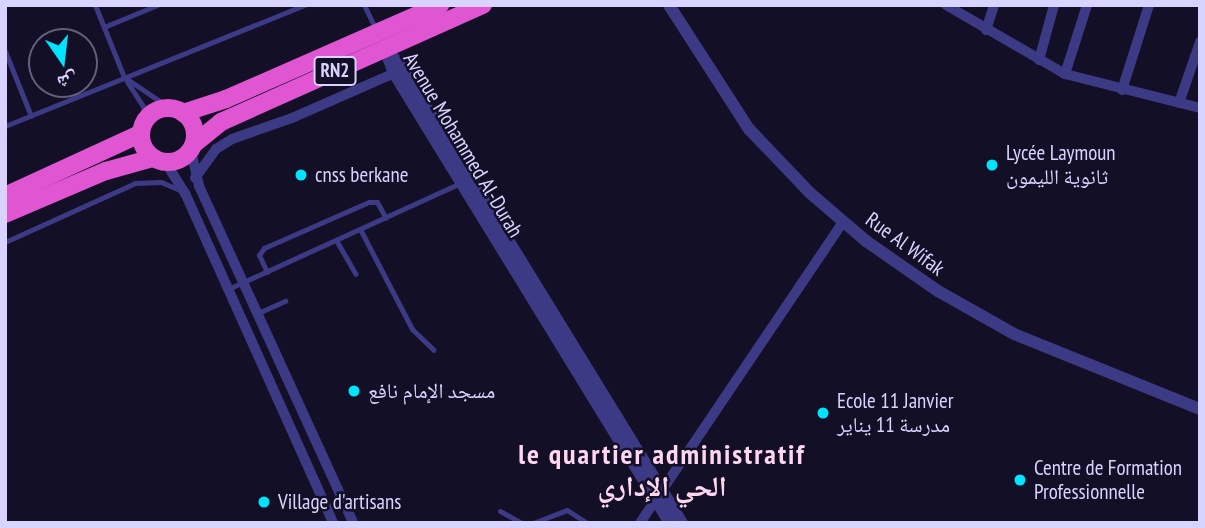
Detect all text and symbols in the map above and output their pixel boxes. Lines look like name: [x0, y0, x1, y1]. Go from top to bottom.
north arrow: [28, 28, 98, 98]
street label: Avenue Mohammed Al-Durah: [398, 48, 528, 242]
road number: RN2: [312, 55, 358, 86]
text: ش: [55, 67, 80, 96]
place label: Lycée Laymoun ثانوية الليمون: [1006, 140, 1116, 190]
marker: Lycée Laymoun ثانوية الليمون: [984, 157, 1000, 173]
place label: cnss berkane: [315, 162, 408, 188]
marker: cnss berkane: [293, 167, 309, 183]
street label: Rue Al Wifak: [860, 207, 950, 281]
place label: مسجد الإمام نافع: [368, 378, 495, 404]
marker: مسجد الإمام نافع: [346, 383, 362, 399]
place label: Ecole 11 Janvier مدرسة 11 يناير: [837, 388, 953, 438]
marker: Ecole 11 Janvier مدرسة 11 يناير: [815, 405, 831, 421]
district label: le quartier administratif الحي الإداري: [521, 437, 803, 503]
place label: Centre de Formation Professionnelle: [1034, 455, 1182, 505]
marker: Centre de Formation Professionnelle: [1012, 472, 1028, 488]
place label: Village d'artisans: [278, 489, 401, 515]
marker: Village d'artisans: [256, 494, 272, 510]

